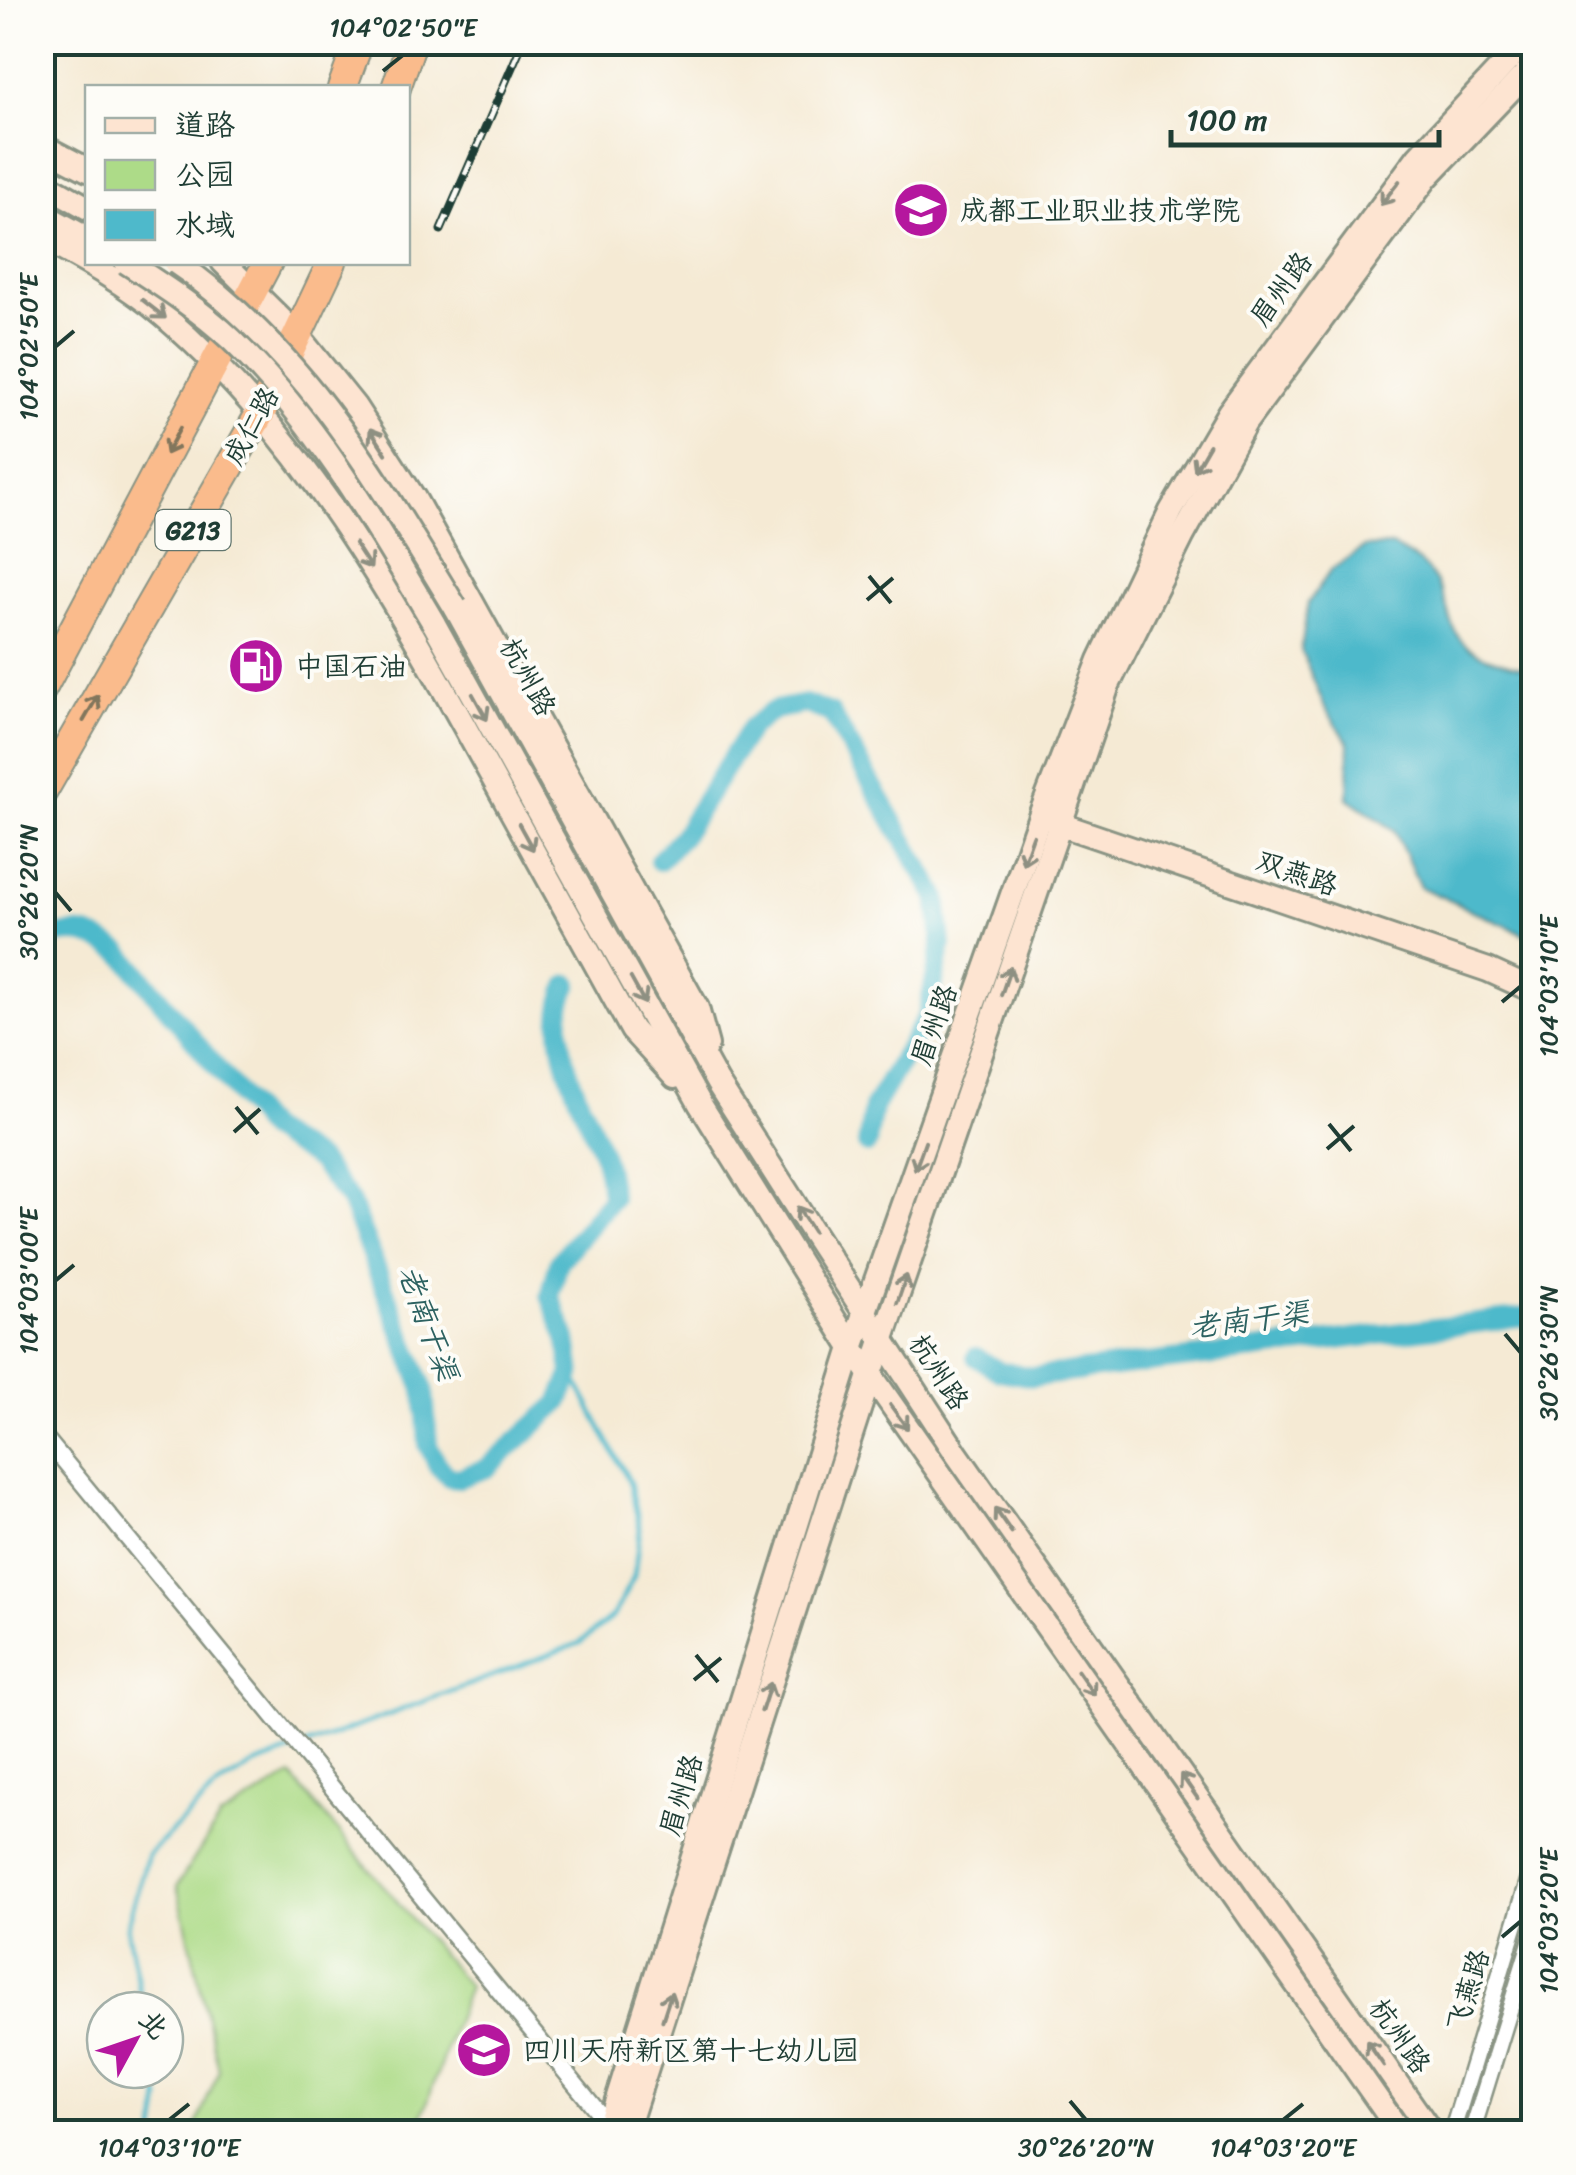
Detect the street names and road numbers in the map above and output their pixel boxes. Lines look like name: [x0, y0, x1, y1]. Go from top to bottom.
street label: 眉州路: [1236, 241, 1326, 337]
street label: 成仁路: [209, 377, 293, 475]
road number: G213: [156, 510, 230, 550]
street label: 杭州路: [486, 628, 570, 726]
street label: 双燕路: [1249, 836, 1345, 910]
street label: 眉州路: [897, 977, 971, 1073]
street label: 杭州路: [896, 1323, 982, 1421]
street label: 眉州路: [645, 1748, 717, 1842]
street label: 飞燕路: [1432, 1943, 1504, 2037]
street label: 杭州路: [1356, 1988, 1444, 2084]

